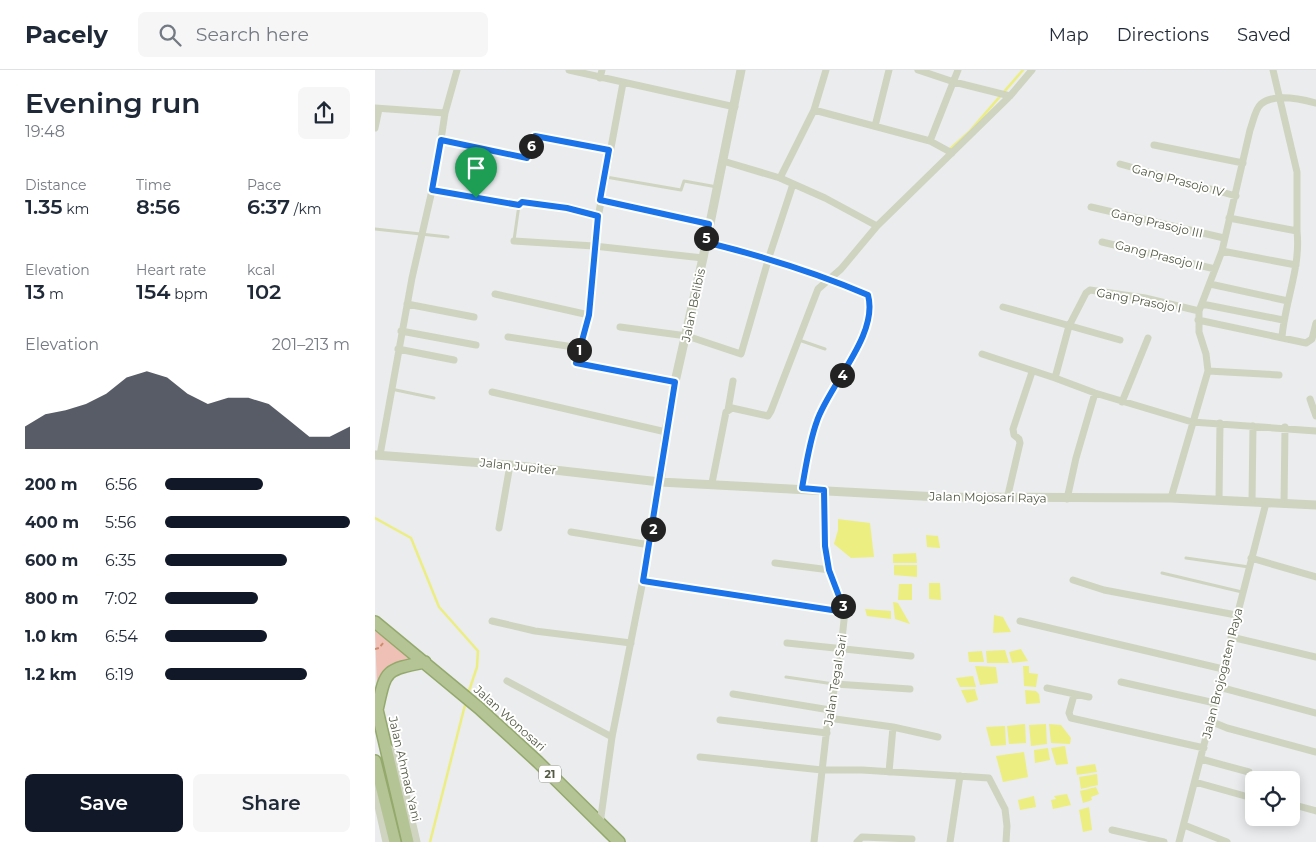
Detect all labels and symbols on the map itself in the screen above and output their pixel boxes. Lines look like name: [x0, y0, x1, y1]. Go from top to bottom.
pin: 6: [519, 134, 543, 158]
pin: [455, 147, 497, 198]
street label: Gang Prasojo IV: [1130, 161, 1226, 200]
street label: Gang Prasojo III: [1110, 205, 1204, 241]
pin: 5: [693, 226, 719, 250]
street label: Gang Prasojo II: [1113, 237, 1205, 273]
street label: Jalan Belibis: [678, 267, 708, 344]
street label: Gang Prasojo I: [1095, 284, 1183, 316]
pin: 1: [567, 338, 591, 362]
pin: 4: [829, 362, 855, 388]
street label: Jalan Jupiter: [478, 454, 557, 477]
street label: Jalan Mojosari Raya: [928, 488, 1047, 506]
pin: 2: [641, 516, 665, 542]
pin: 3: [831, 594, 855, 618]
street label: Jalan Brojogaten Raya: [1198, 606, 1245, 741]
street label: Jalan Tegal Sari: [820, 633, 850, 728]
street label: Jalan Wonosari: [470, 681, 549, 754]
street label: Jalan Ahmad Yani: [385, 714, 424, 823]
road number: 21: [539, 766, 561, 782]

